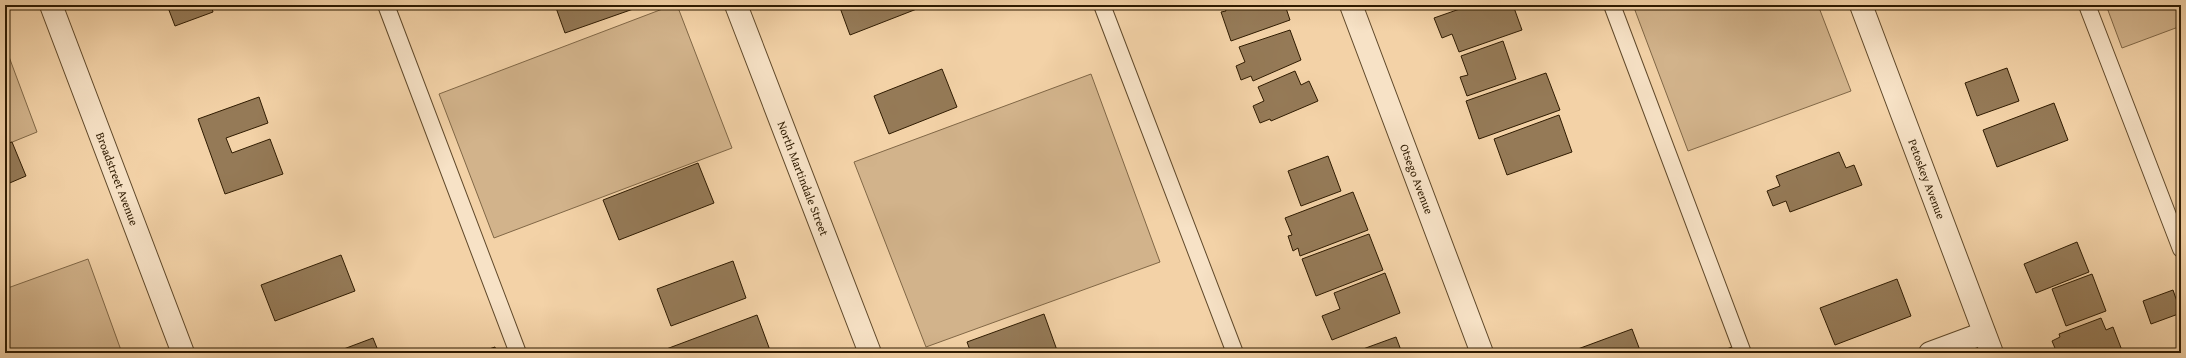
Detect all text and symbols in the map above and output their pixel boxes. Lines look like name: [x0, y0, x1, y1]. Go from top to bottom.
street label: North Martindale Street: [774, 119, 833, 239]
street label: Broadstreet Avenue: [92, 130, 143, 228]
street label: Petoskey Avenue: [1904, 136, 1950, 222]
street label: Otsego Avenue: [1396, 141, 1438, 217]

